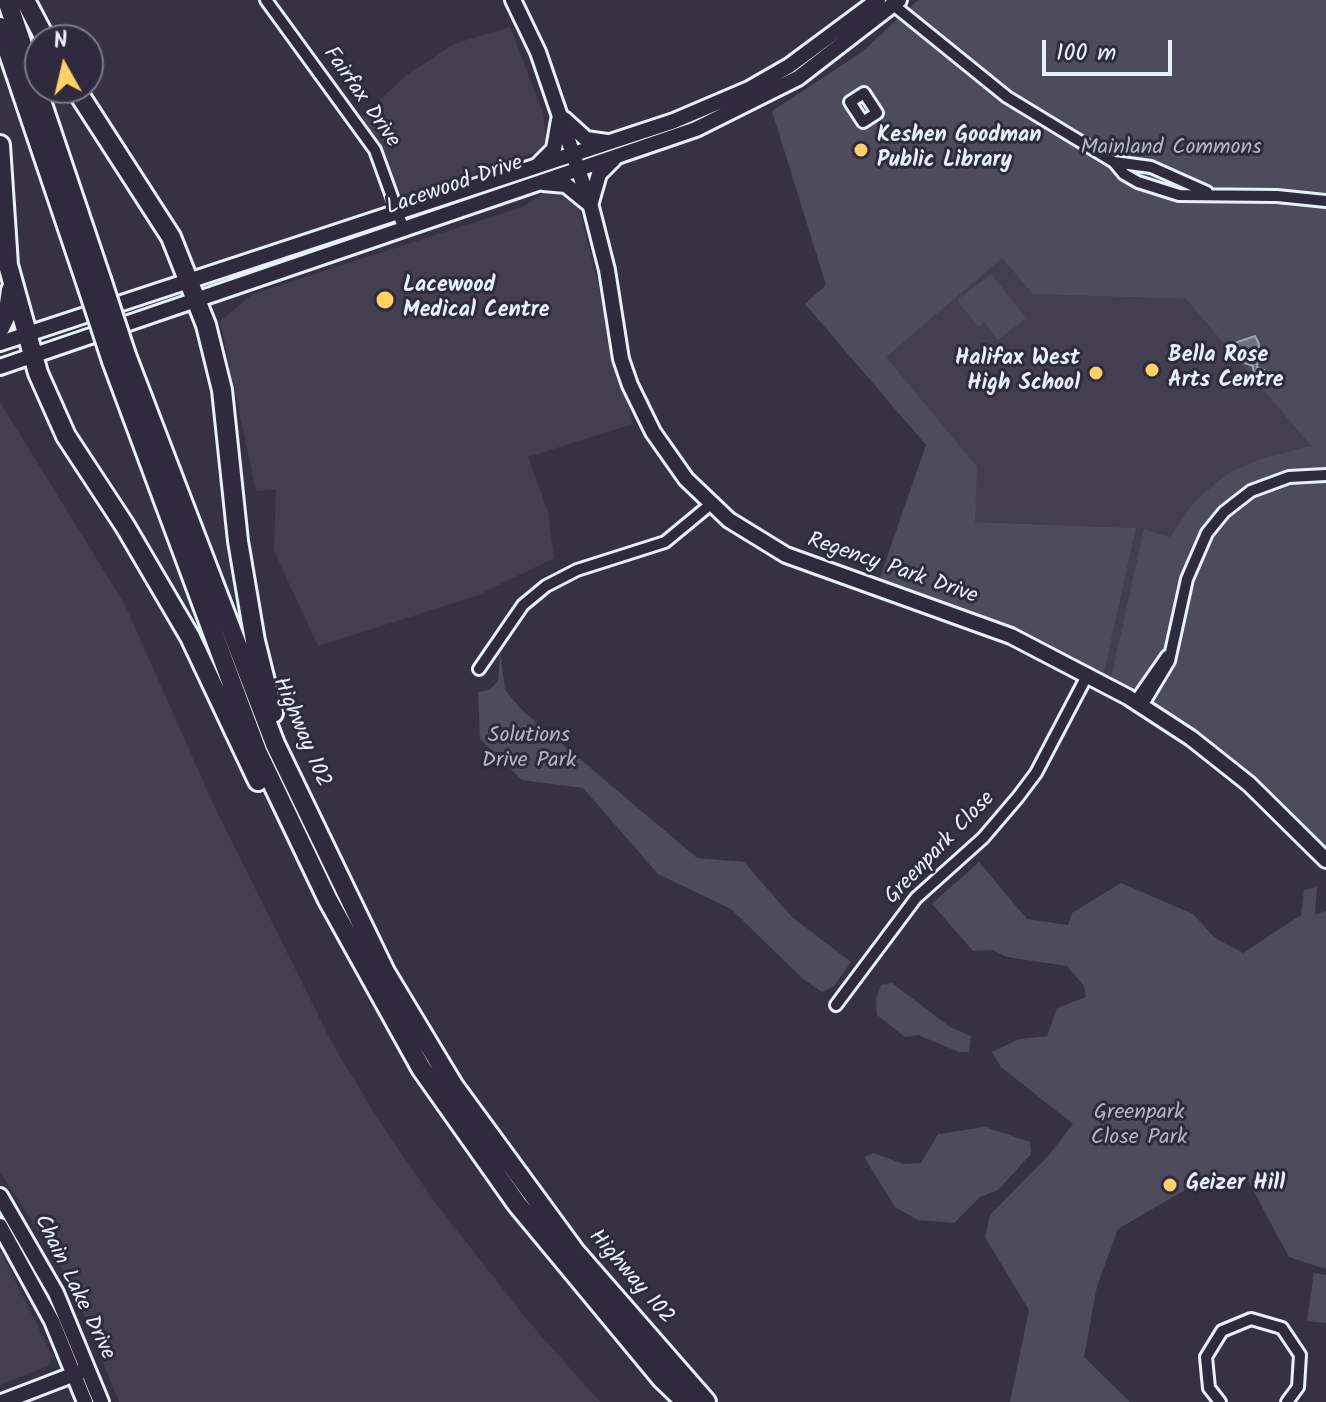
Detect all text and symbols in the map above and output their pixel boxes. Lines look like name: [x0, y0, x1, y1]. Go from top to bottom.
text: N: [52, 23, 70, 60]
north arrow: [24, 24, 104, 104]
scale bar: [1046, 24, 1176, 74]
text: 100 m: [1056, 34, 1116, 73]
street label: Fairfax Drive: [316, 42, 404, 154]
place label: Keshen Goodman Public Library: [877, 124, 1042, 176]
park label: Mainland Commons: [1080, 136, 1262, 162]
marker: Keshen Goodman Public Library: [852, 141, 870, 159]
street label: Lacewood Drive: [383, 151, 527, 223]
place label: Lacewood Medical Centre: [403, 274, 549, 326]
marker: Lacewood Medical Centre: [374, 289, 396, 311]
place label: Bella Rose Arts Centre: [1168, 344, 1284, 396]
place label: Halifax West High School: [955, 347, 1080, 398]
marker: Bella Rose Arts Centre: [1143, 361, 1161, 379]
marker: Halifax West High School: [1087, 364, 1105, 382]
street label: Regency Park Drive: [803, 528, 981, 612]
street label: Highway 102: [265, 674, 335, 792]
park label: Solutions Drive Park: [482, 724, 576, 776]
street label: Greenpark Close: [880, 787, 1002, 911]
park label: Greenpark Close Park: [1091, 1101, 1187, 1152]
place label: Geizer Hill: [1186, 1172, 1285, 1198]
marker: Geizer Hill: [1161, 1176, 1179, 1194]
street label: Chain Lake Drive: [26, 1211, 120, 1365]
street label: Highway 102: [582, 1225, 678, 1331]

